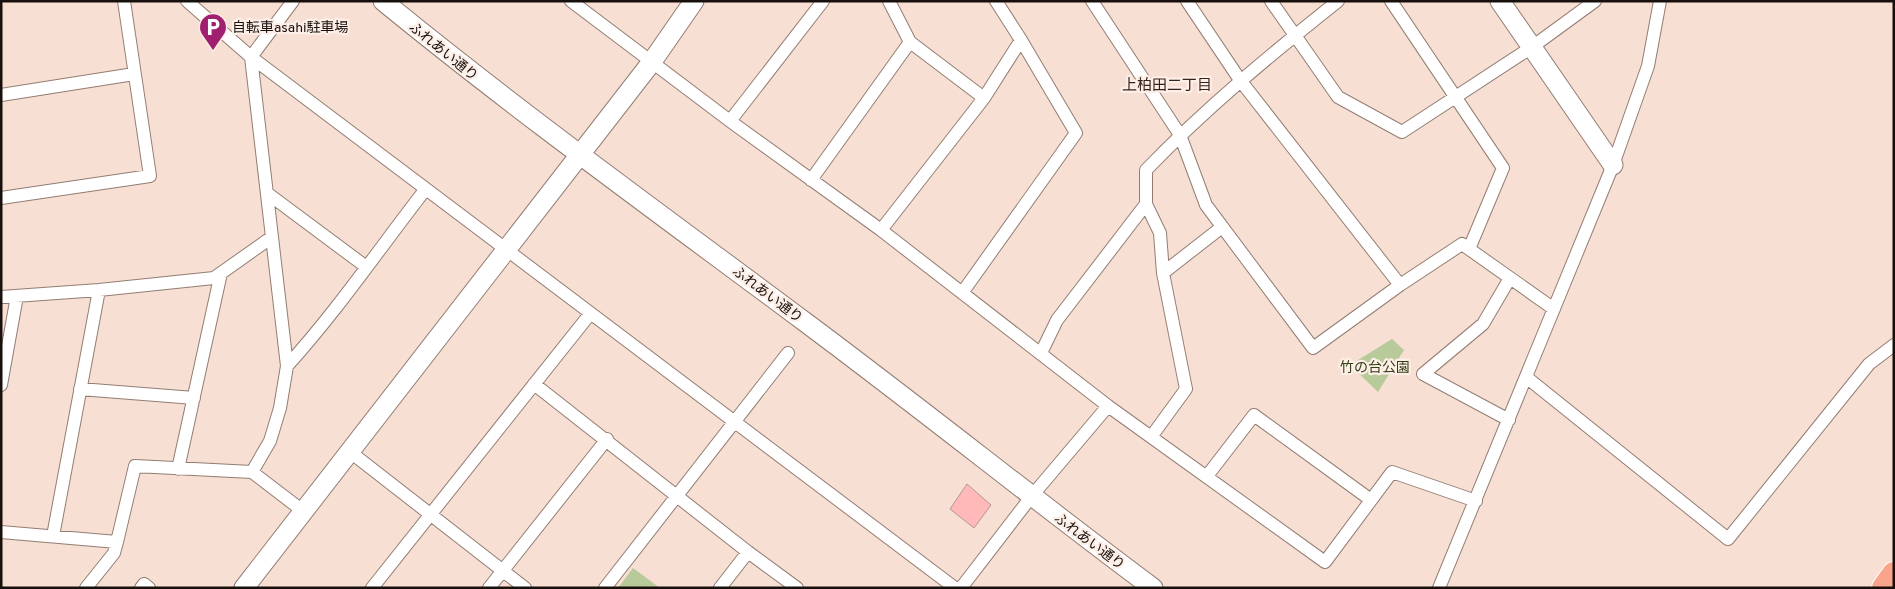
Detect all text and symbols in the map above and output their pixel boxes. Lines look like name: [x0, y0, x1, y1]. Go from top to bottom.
parking icon: 自転車asahi駐車場: [198, 12, 228, 51]
street label: ふれあい通り: [405, 19, 481, 85]
place label: 自転車asahi駐車場: [232, 20, 349, 37]
district label: 上柏田二丁目: [1122, 77, 1212, 96]
street label: ふれあい通り: [728, 263, 806, 327]
park label: 竹の台公園: [1340, 359, 1410, 377]
street label: ふれあい通り: [1050, 510, 1128, 574]

